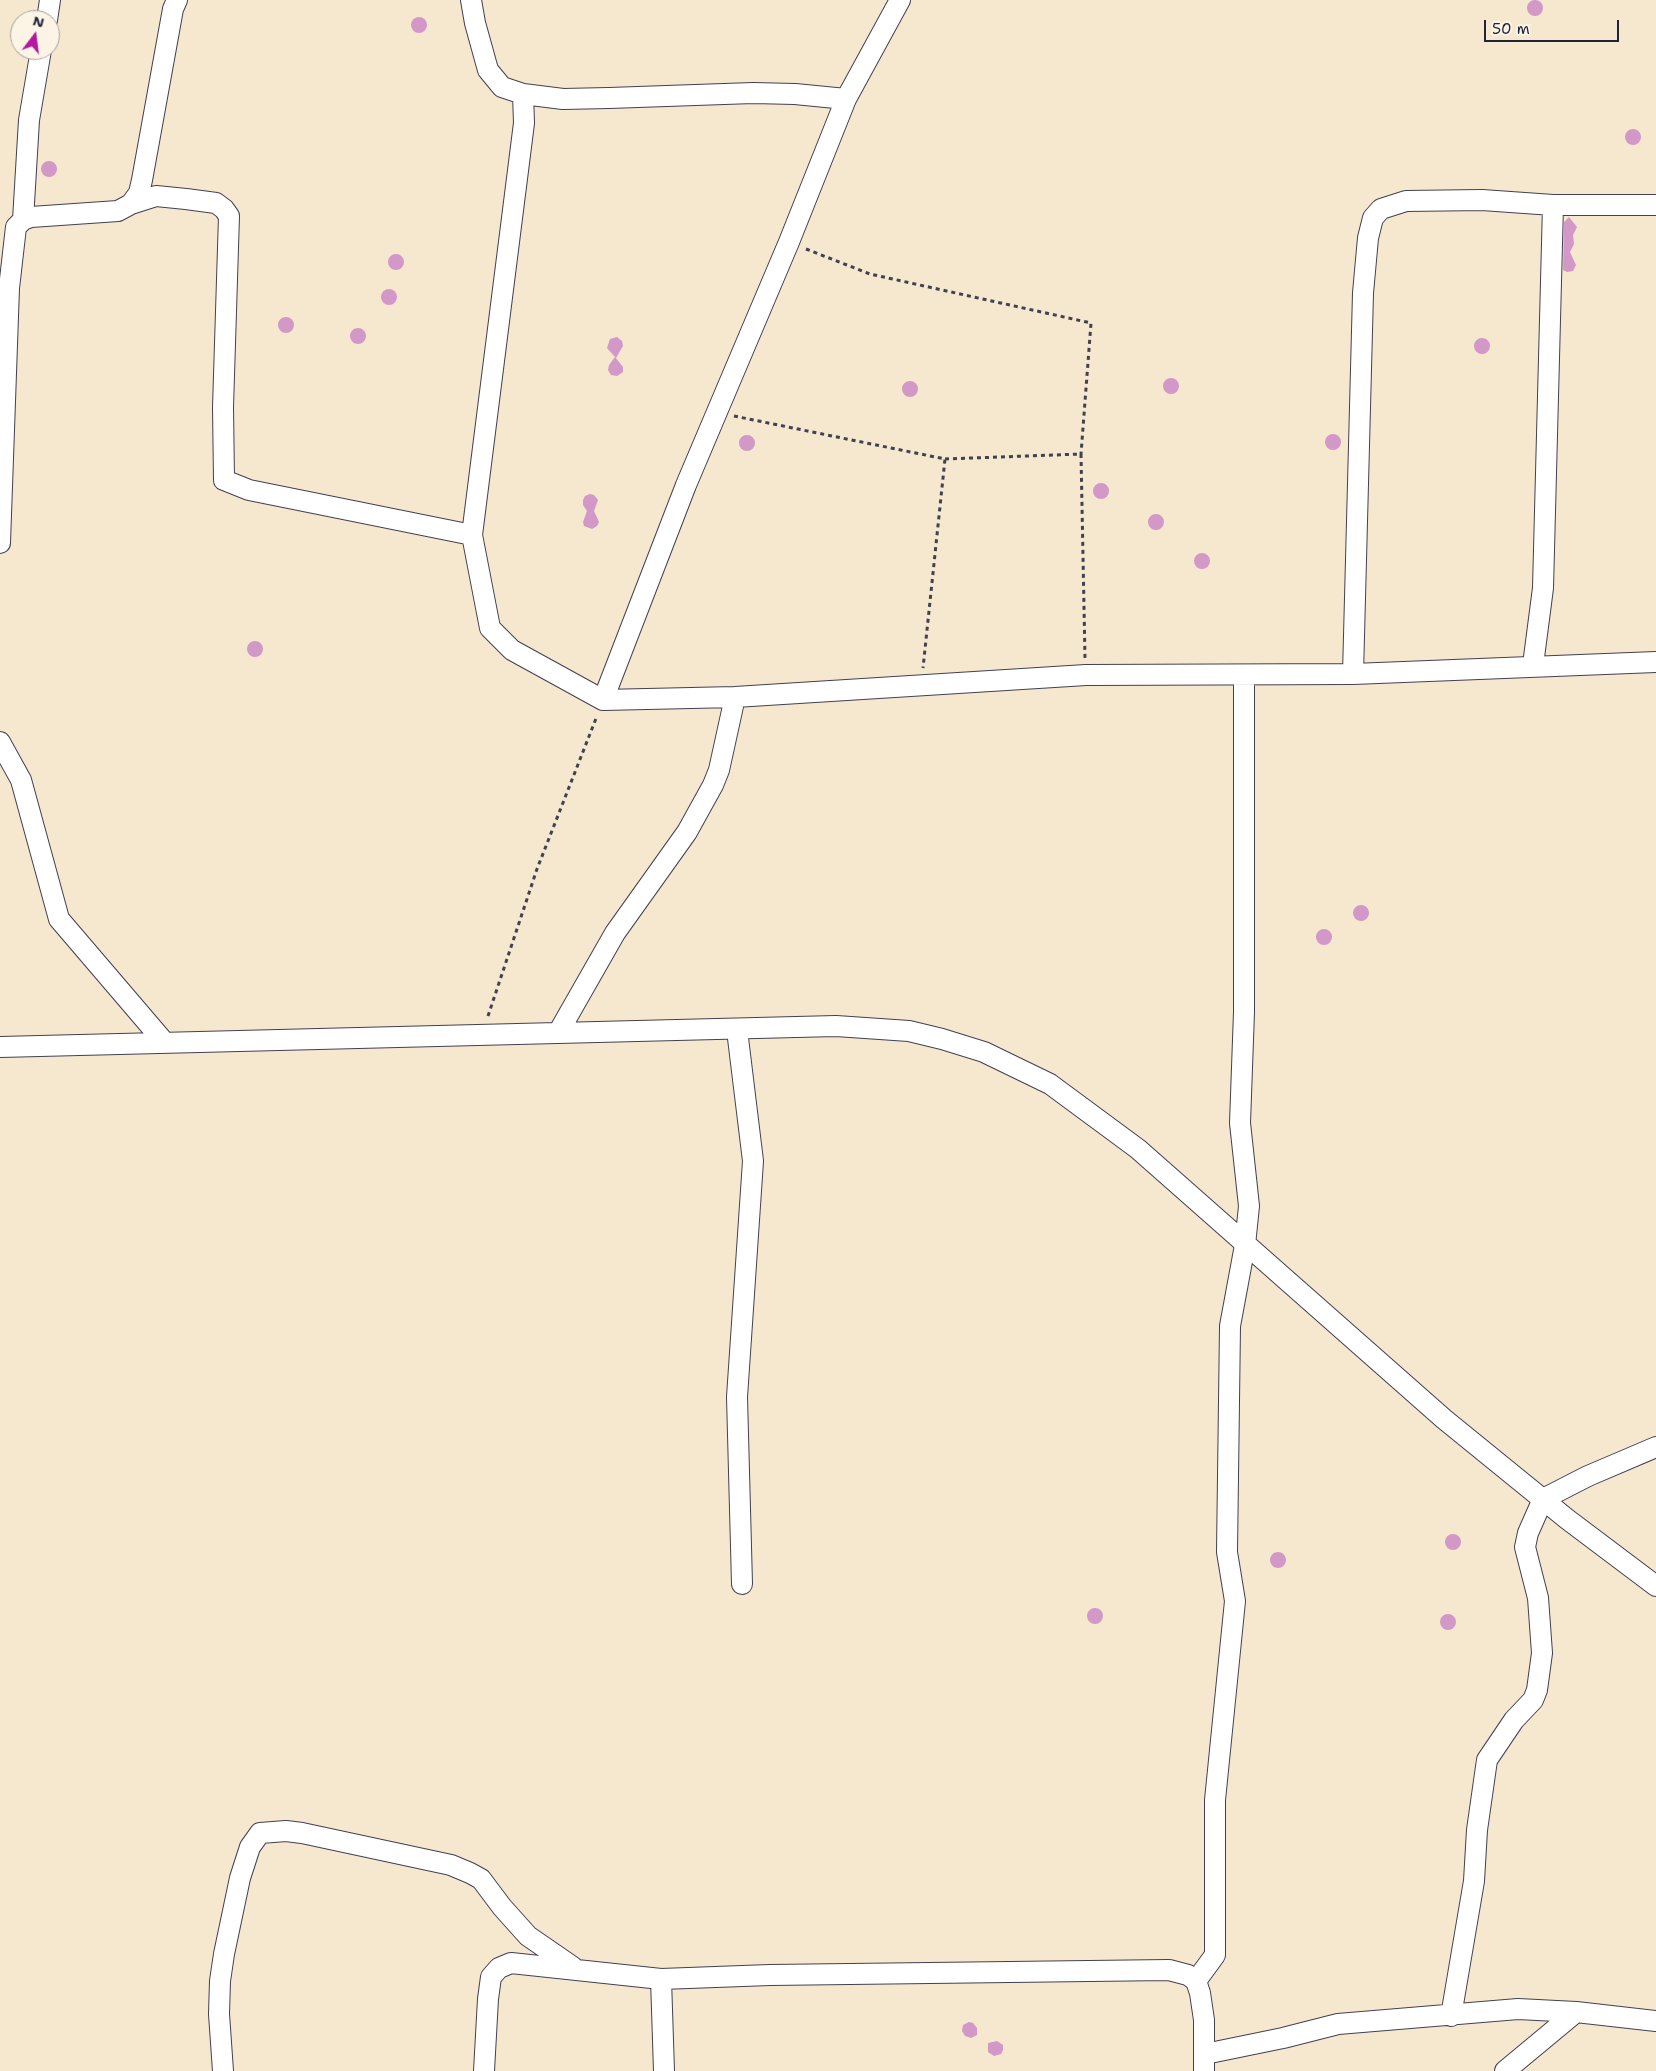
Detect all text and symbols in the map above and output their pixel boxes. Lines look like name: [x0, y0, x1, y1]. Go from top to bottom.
north arrow: [10, 10, 60, 60]
scale bar: [1486, 10, 1621, 42]
text: N: [31, 11, 46, 32]
text: 50 m: [1492, 19, 1530, 39]

